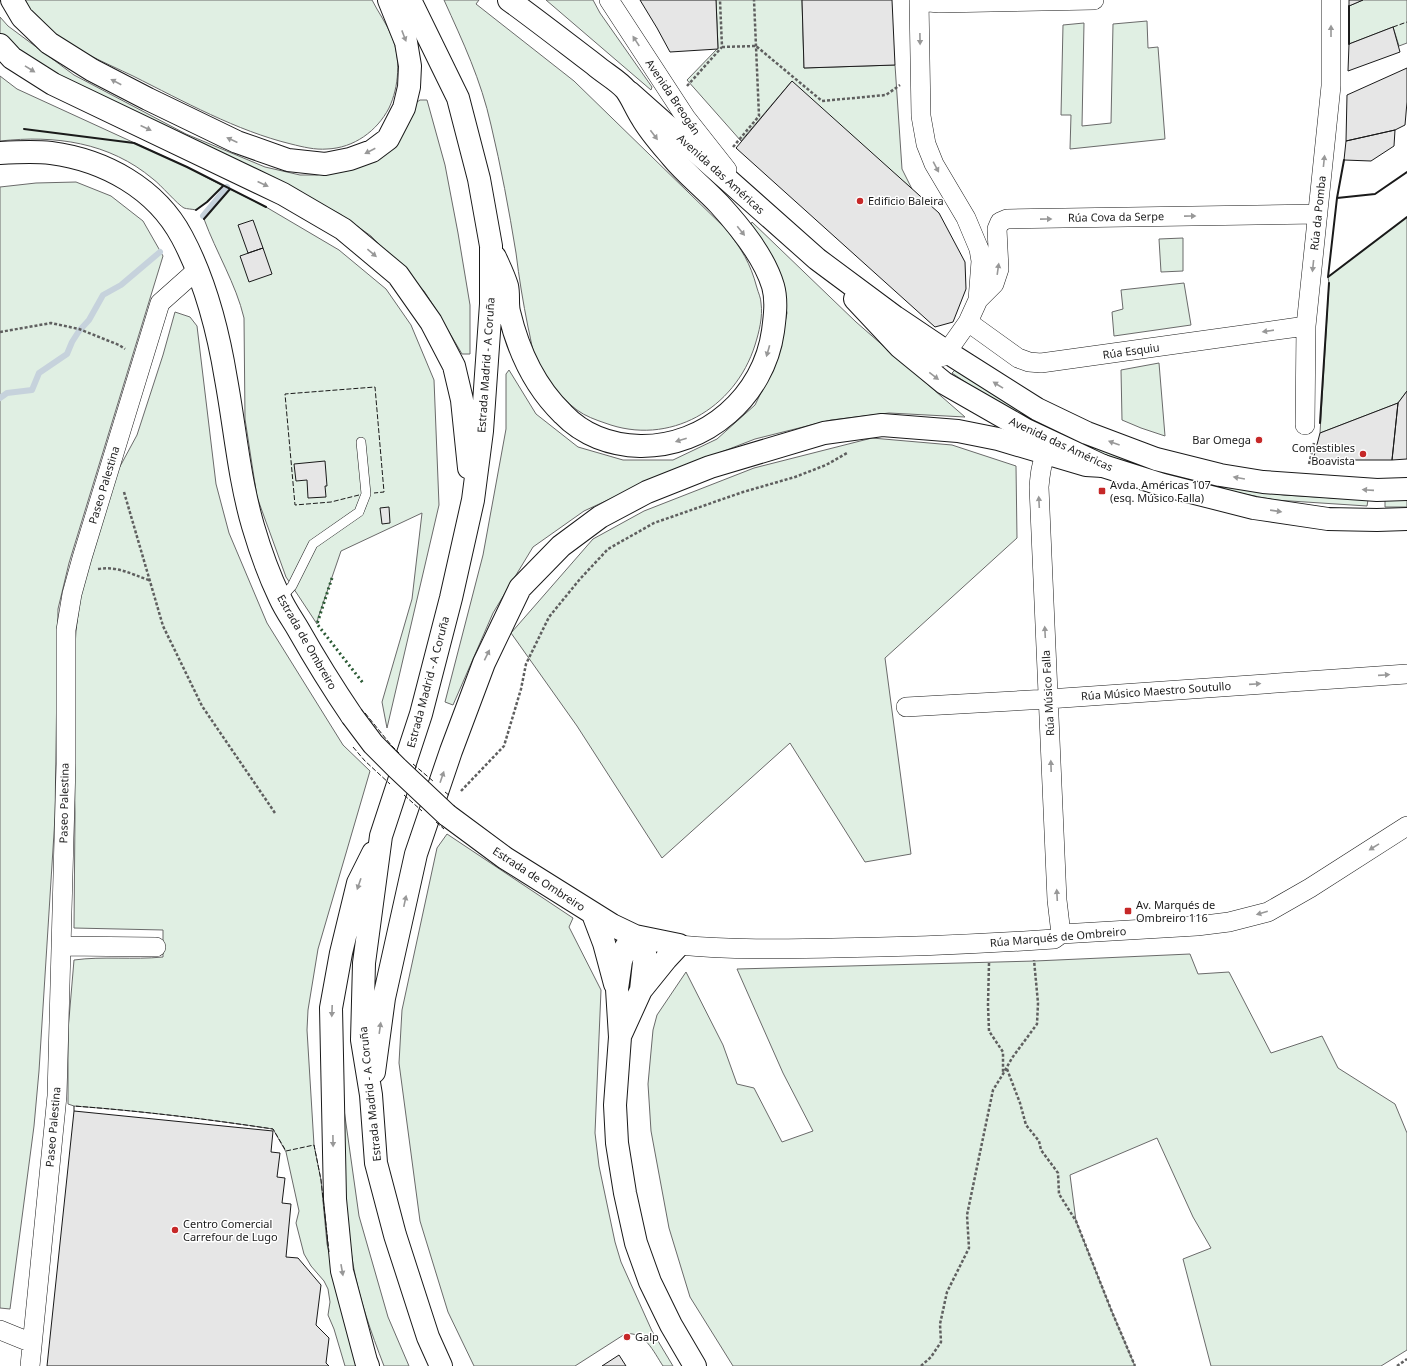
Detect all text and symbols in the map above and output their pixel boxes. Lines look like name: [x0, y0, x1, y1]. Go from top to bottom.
one-way arrow: [1328, 24, 1334, 37]
one-way arrow: [401, 30, 407, 42]
one-way arrow: [916, 33, 923, 45]
one-way arrow: [632, 36, 640, 47]
street label: Avenida Breogán: [643, 56, 704, 138]
one-way arrow: [24, 66, 36, 73]
one-way arrow: [110, 79, 122, 85]
one-way arrow: [140, 125, 151, 131]
one-way arrow: [649, 129, 658, 140]
street label: Avenida das Américas: [674, 130, 768, 217]
one-way arrow: [227, 137, 238, 143]
one-way arrow: [364, 148, 376, 154]
one-way arrow: [1320, 155, 1327, 167]
one-way arrow: [932, 161, 939, 172]
street label: Rúa da Pomba: [1306, 175, 1329, 251]
one-way arrow: [257, 181, 269, 187]
place label: Edificio Baleira: [868, 193, 944, 208]
marker: Edificio Baleira: [855, 196, 865, 206]
street label: Rúa Cova da Serpe: [1068, 208, 1164, 225]
one-way arrow: [1184, 213, 1197, 219]
one-way arrow: [1040, 216, 1053, 222]
one-way arrow: [736, 225, 745, 236]
one-way arrow: [367, 249, 378, 258]
one-way arrow: [1309, 260, 1316, 272]
one-way arrow: [995, 263, 1001, 275]
street label: Estrada Madrid - A Coruña: [473, 297, 498, 433]
one-way arrow: [1262, 328, 1274, 334]
street label: Rúa Esquiu: [1102, 339, 1160, 362]
one-way arrow: [765, 345, 771, 357]
one-way arrow: [929, 372, 940, 380]
one-way arrow: [992, 381, 1004, 388]
street label: Avenida das Américas: [1007, 413, 1116, 474]
place label: Bar Omega: [1192, 432, 1251, 447]
marker: Bar Omega: [1254, 435, 1264, 445]
one-way arrow: [675, 437, 687, 443]
one-way arrow: [1107, 440, 1119, 446]
place label: Comestibles Boavista: [1292, 440, 1355, 468]
street label: Paseo Palestina: [85, 444, 122, 526]
marker: Comestibles Boavista: [1358, 449, 1368, 459]
one-way arrow: [1233, 475, 1245, 481]
place label: Avda. Américas 107 (esq. Músico Falla): [1110, 477, 1211, 505]
marker: Avda. Américas 107 (esq. Músico Falla): [1097, 486, 1107, 496]
one-way arrow: [1362, 486, 1374, 493]
one-way arrow: [1036, 496, 1043, 508]
one-way arrow: [1270, 508, 1282, 514]
street label: Estrada de Ombreiro: [274, 591, 341, 692]
street label: Estrada Madrid - A Coruña: [403, 614, 452, 749]
one-way arrow: [1042, 625, 1048, 638]
one-way arrow: [484, 649, 491, 660]
street label: Rúa Músico Falla: [1038, 650, 1057, 736]
one-way arrow: [1378, 672, 1390, 679]
street label: Rúa Músico Maestro Soutullo: [1080, 678, 1232, 703]
one-way arrow: [1249, 681, 1261, 688]
one-way arrow: [1048, 760, 1055, 772]
street label: Paseo Palestina: [55, 762, 72, 843]
one-way arrow: [439, 770, 445, 782]
street label: Estrada de Ombreiro: [490, 843, 589, 914]
one-way arrow: [1369, 843, 1379, 851]
one-way arrow: [356, 878, 362, 890]
one-way arrow: [1054, 888, 1060, 901]
one-way arrow: [403, 895, 409, 907]
place label: Av. Marqués de Ombreiro 116: [1136, 897, 1215, 925]
marker: Av. Marqués de Ombreiro 116: [1123, 906, 1133, 916]
one-way arrow: [1256, 910, 1268, 916]
street label: Rúa Marqués de Ombreiro: [989, 923, 1127, 950]
one-way arrow: [329, 1005, 335, 1018]
one-way arrow: [377, 1022, 383, 1034]
street label: Estrada Madrid - A Coruña: [355, 1026, 384, 1162]
street label: Paseo Palestina: [42, 1086, 63, 1168]
one-way arrow: [330, 1135, 337, 1147]
place label: Centro Comercial Carrefour de Lugo: [183, 1216, 278, 1244]
marker: Centro Comercial Carrefour de Lugo: [170, 1225, 180, 1235]
one-way arrow: [339, 1264, 345, 1277]
place label: Galp: [635, 1329, 659, 1344]
marker: Galp: [622, 1332, 632, 1342]

